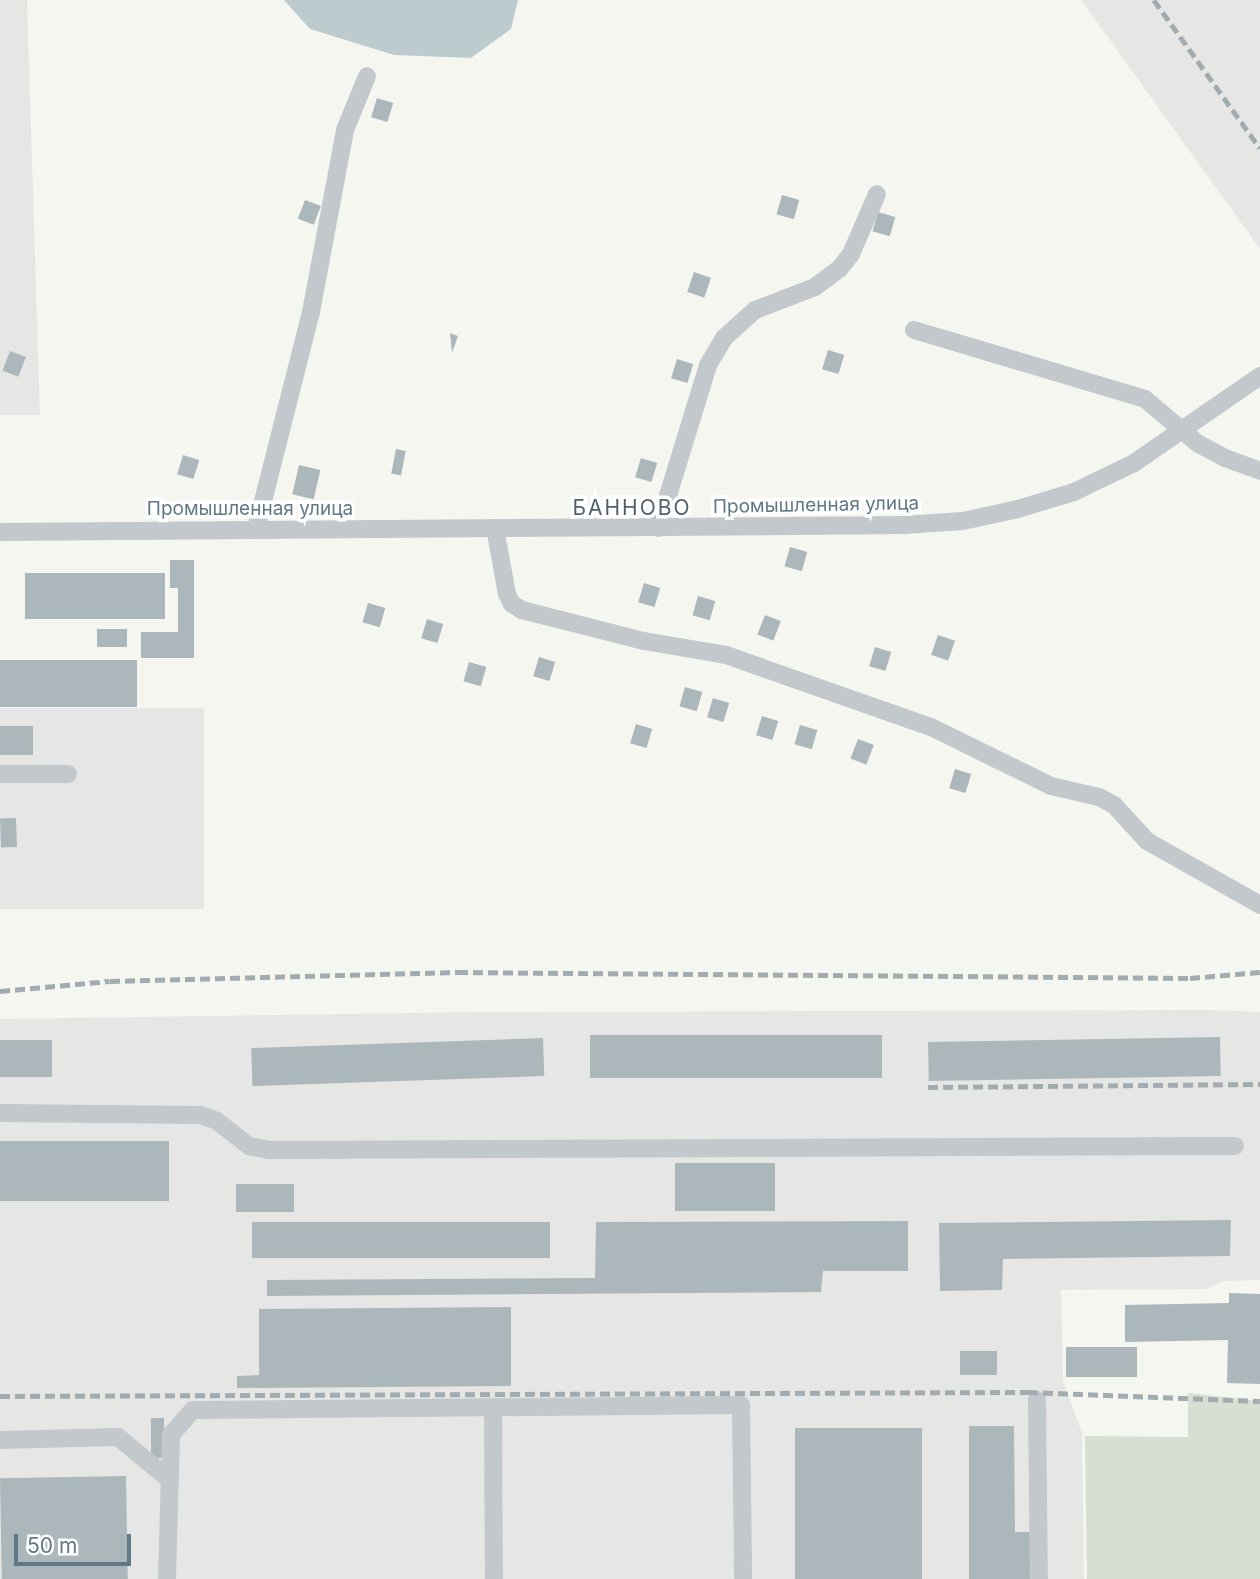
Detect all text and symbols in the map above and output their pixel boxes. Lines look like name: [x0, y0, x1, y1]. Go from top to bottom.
street label: Промышленная улица: [713, 492, 919, 518]
district label: БАННОВО: [573, 495, 691, 521]
street label: Промышленная улица: [147, 498, 353, 520]
scale bar: [18, 1520, 135, 1564]
text: 50 m: [27, 1533, 77, 1558]

